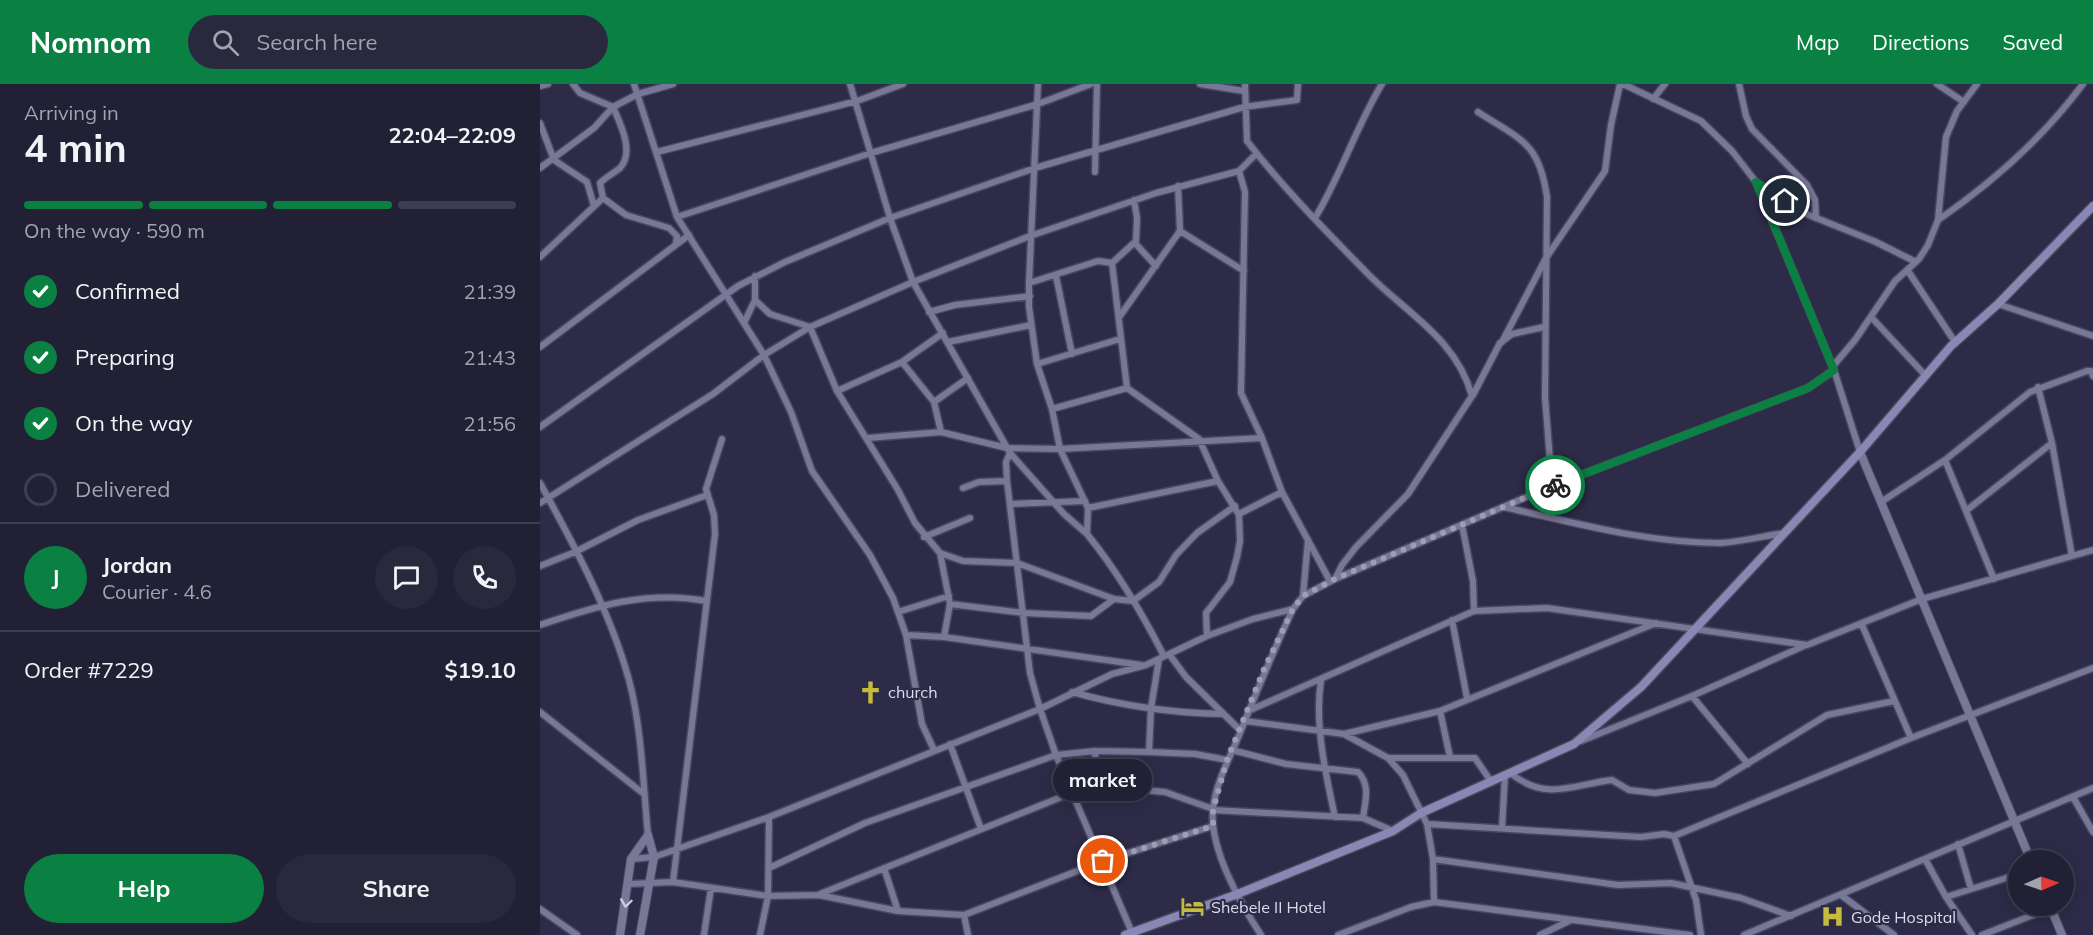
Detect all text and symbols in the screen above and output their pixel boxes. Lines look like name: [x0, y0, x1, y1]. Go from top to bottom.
search box: [188, 15, 608, 69]
text: Nomnom: [30, 25, 152, 60]
icon: search: [209, 26, 242, 59]
text: Search here: [257, 28, 377, 56]
text: Map: [1796, 29, 1839, 55]
text: Directions: [1872, 29, 1969, 55]
text: Saved: [2002, 29, 2063, 55]
text: Arriving in: [24, 100, 119, 125]
text: 22:04–22:09: [388, 121, 516, 149]
text: 4 min: [24, 123, 127, 172]
pin: [1759, 175, 1810, 226]
icon: home: [1768, 184, 1801, 217]
text: On the way · 590 m: [24, 218, 205, 243]
icon: check: [24, 275, 57, 308]
text: Confirmed: [75, 277, 180, 305]
text: 21:39: [463, 279, 516, 304]
icon: check: [24, 341, 57, 374]
text: Preparing: [75, 343, 175, 371]
text: 21:43: [463, 345, 516, 370]
icon: check: [24, 407, 57, 440]
text: On the way: [75, 409, 193, 437]
text: 21:56: [463, 411, 516, 436]
courier: [1525, 455, 1585, 515]
icon: bike: [1539, 469, 1572, 502]
text: Delivered: [75, 475, 170, 503]
button: chat: [375, 546, 438, 609]
button: phone: [453, 546, 516, 609]
text: Jordan: [102, 551, 172, 579]
text: J: [52, 563, 59, 591]
text: Courier · 4.6: [102, 579, 212, 604]
text: Order #7229: [24, 656, 154, 684]
text: $19.10: [445, 656, 516, 684]
church icon: church: [857, 679, 883, 705]
place label: church: [888, 682, 938, 702]
callout: market: [1054, 759, 1152, 801]
text: market: [1069, 767, 1136, 792]
pin: [1077, 835, 1128, 886]
icon: bag: [1086, 844, 1119, 877]
north arrow: [2008, 850, 2074, 916]
map controls: [2008, 850, 2074, 916]
button: Help: [24, 854, 264, 923]
button: Share: [276, 854, 516, 923]
hotel icon: Shebele II Hotel: [1180, 894, 1206, 920]
place label: Shebele II Hotel: [1211, 897, 1326, 917]
one-way arrow: [620, 899, 632, 908]
hospital icon: Gode Hospital: [1820, 904, 1846, 930]
place label: Gode Hospital: [1851, 907, 1956, 927]

